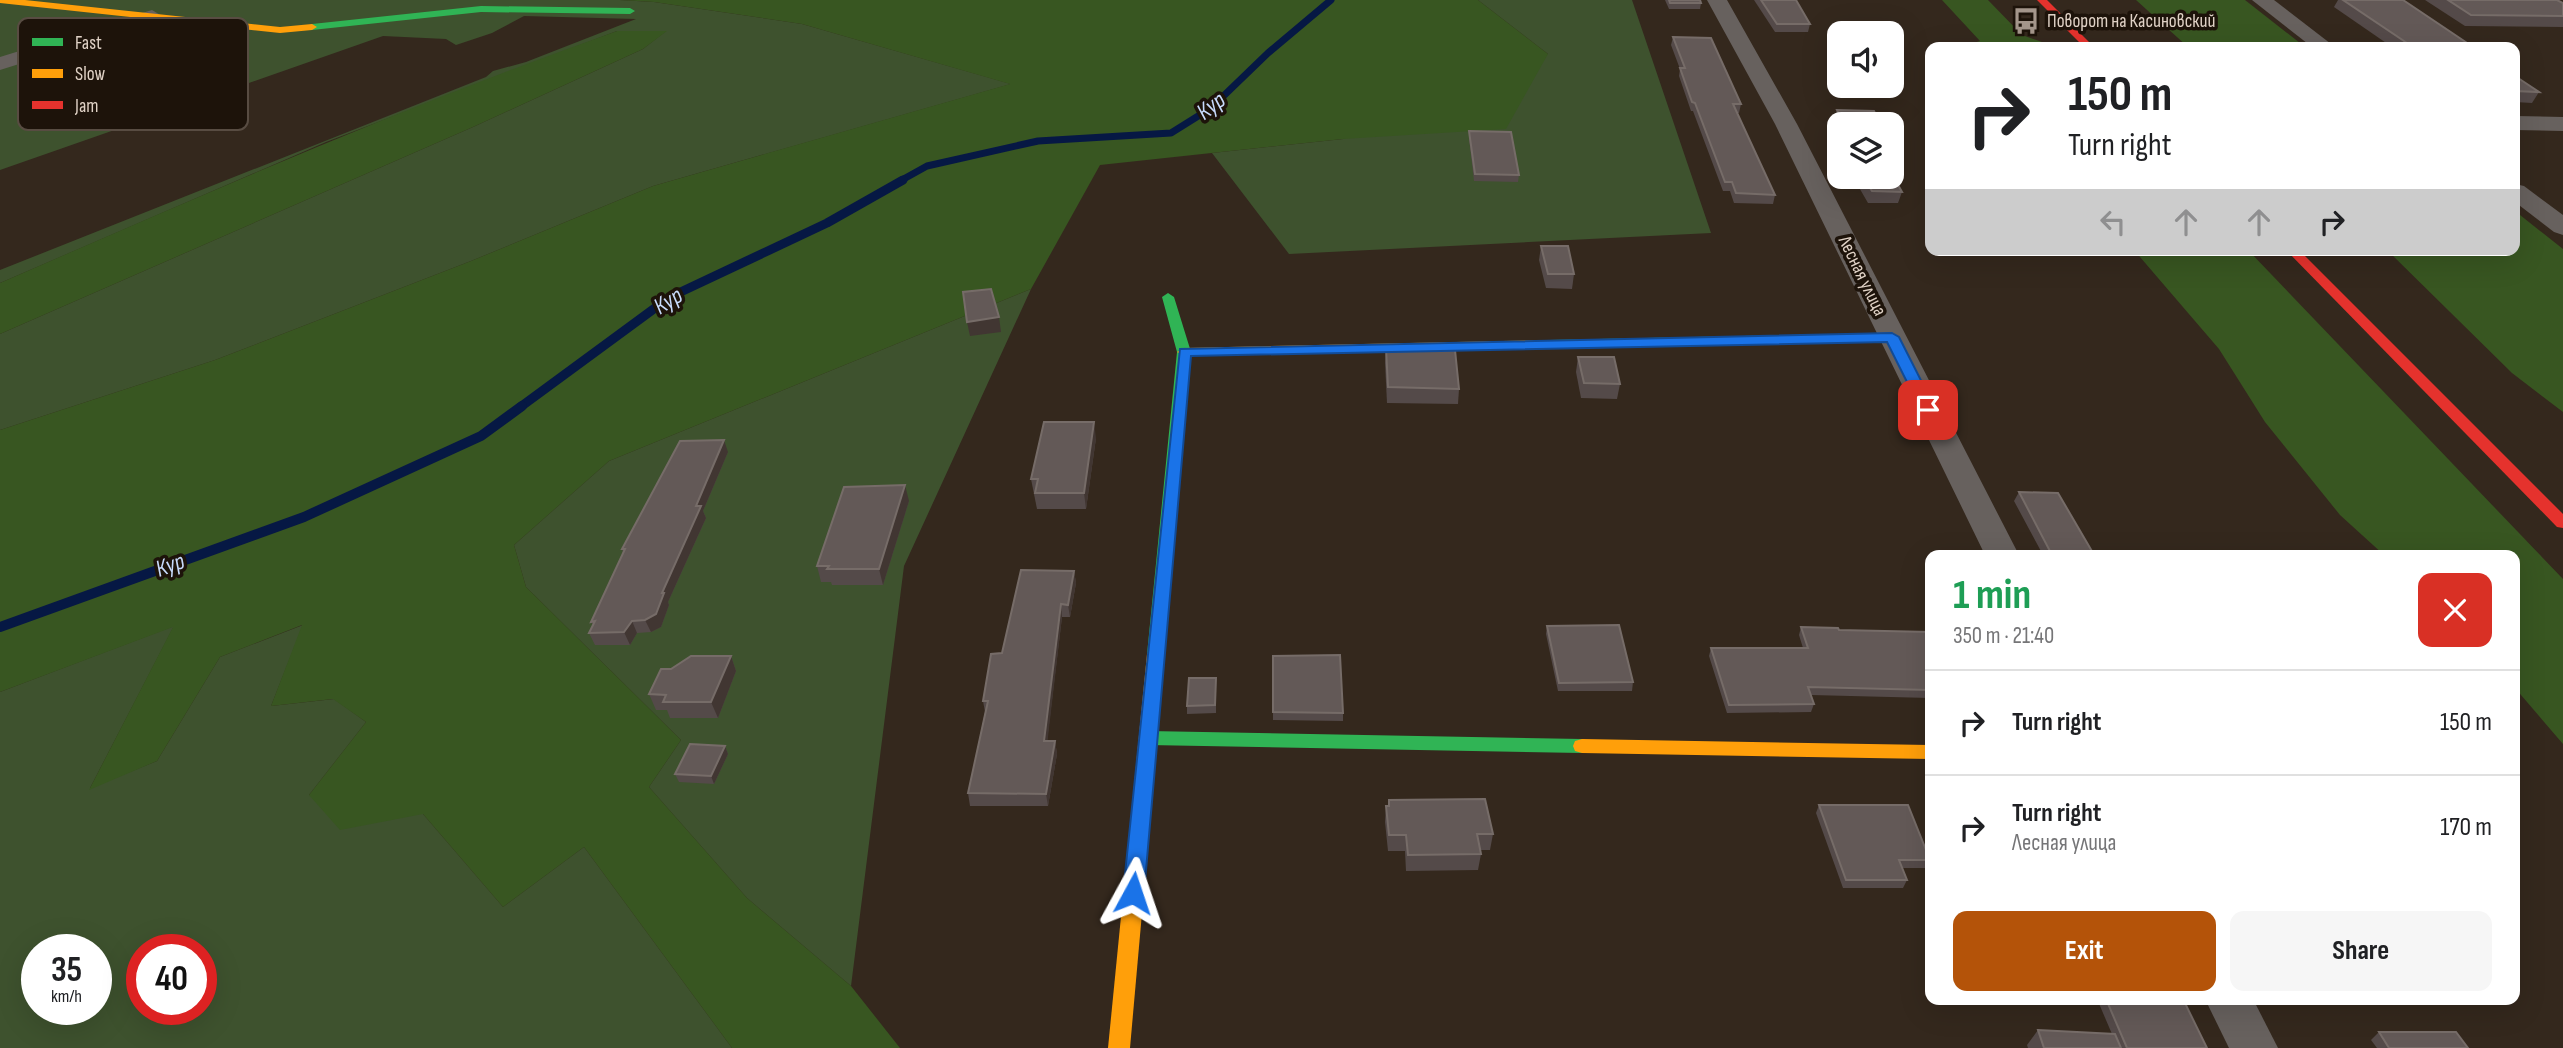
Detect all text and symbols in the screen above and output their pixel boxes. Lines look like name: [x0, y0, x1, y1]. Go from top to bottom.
bus stop icon: Поворот на Касиновский: [2011, 6, 2041, 36]
place label: Поворот на Касиновский: [2047, 10, 2215, 33]
legend: [18, 18, 248, 130]
map controls: [1827, 21, 1904, 189]
button: sound: [1827, 21, 1904, 98]
text: Fast: [75, 32, 102, 55]
text: Slow: [75, 63, 105, 86]
text: 150 m: [2068, 66, 2172, 125]
icon: right: [1953, 70, 2044, 161]
water label: Кур: [1191, 86, 1232, 126]
text: Jam: [74, 95, 98, 118]
button: layers: [1827, 112, 1904, 189]
text: Turn right: [2068, 126, 2172, 165]
icon: left: [2094, 203, 2132, 241]
icon: ahead: [2167, 203, 2205, 241]
icon: ahead: [2240, 203, 2278, 241]
icon: right: [2313, 203, 2351, 241]
street label: Лесная улица: [1832, 231, 1891, 320]
water label: Кур: [648, 281, 688, 321]
pin: [1898, 380, 1958, 440]
icon: arrive: [1909, 391, 1947, 429]
water label: Кур: [151, 546, 189, 584]
text: 1 min: [1953, 570, 2031, 621]
button: close: [2418, 573, 2492, 647]
text: 350 m · 21:40: [1953, 622, 2054, 650]
icon: right: [1953, 704, 1991, 742]
text: Turn right: [2012, 707, 2101, 738]
text: 150 m: [2440, 707, 2492, 738]
text: Turn right: [2012, 798, 2101, 829]
icon: right: [1953, 809, 1991, 847]
text: 170 m: [2440, 812, 2492, 843]
text: Лесная улица: [2012, 829, 2116, 857]
position arrow: [1096, 856, 1170, 930]
button: Exit: [1953, 911, 2216, 991]
button: Share: [2230, 911, 2492, 991]
speed limit sign: 40: [126, 934, 217, 1025]
text: 35: [51, 949, 82, 992]
text: km/h: [51, 986, 82, 1007]

